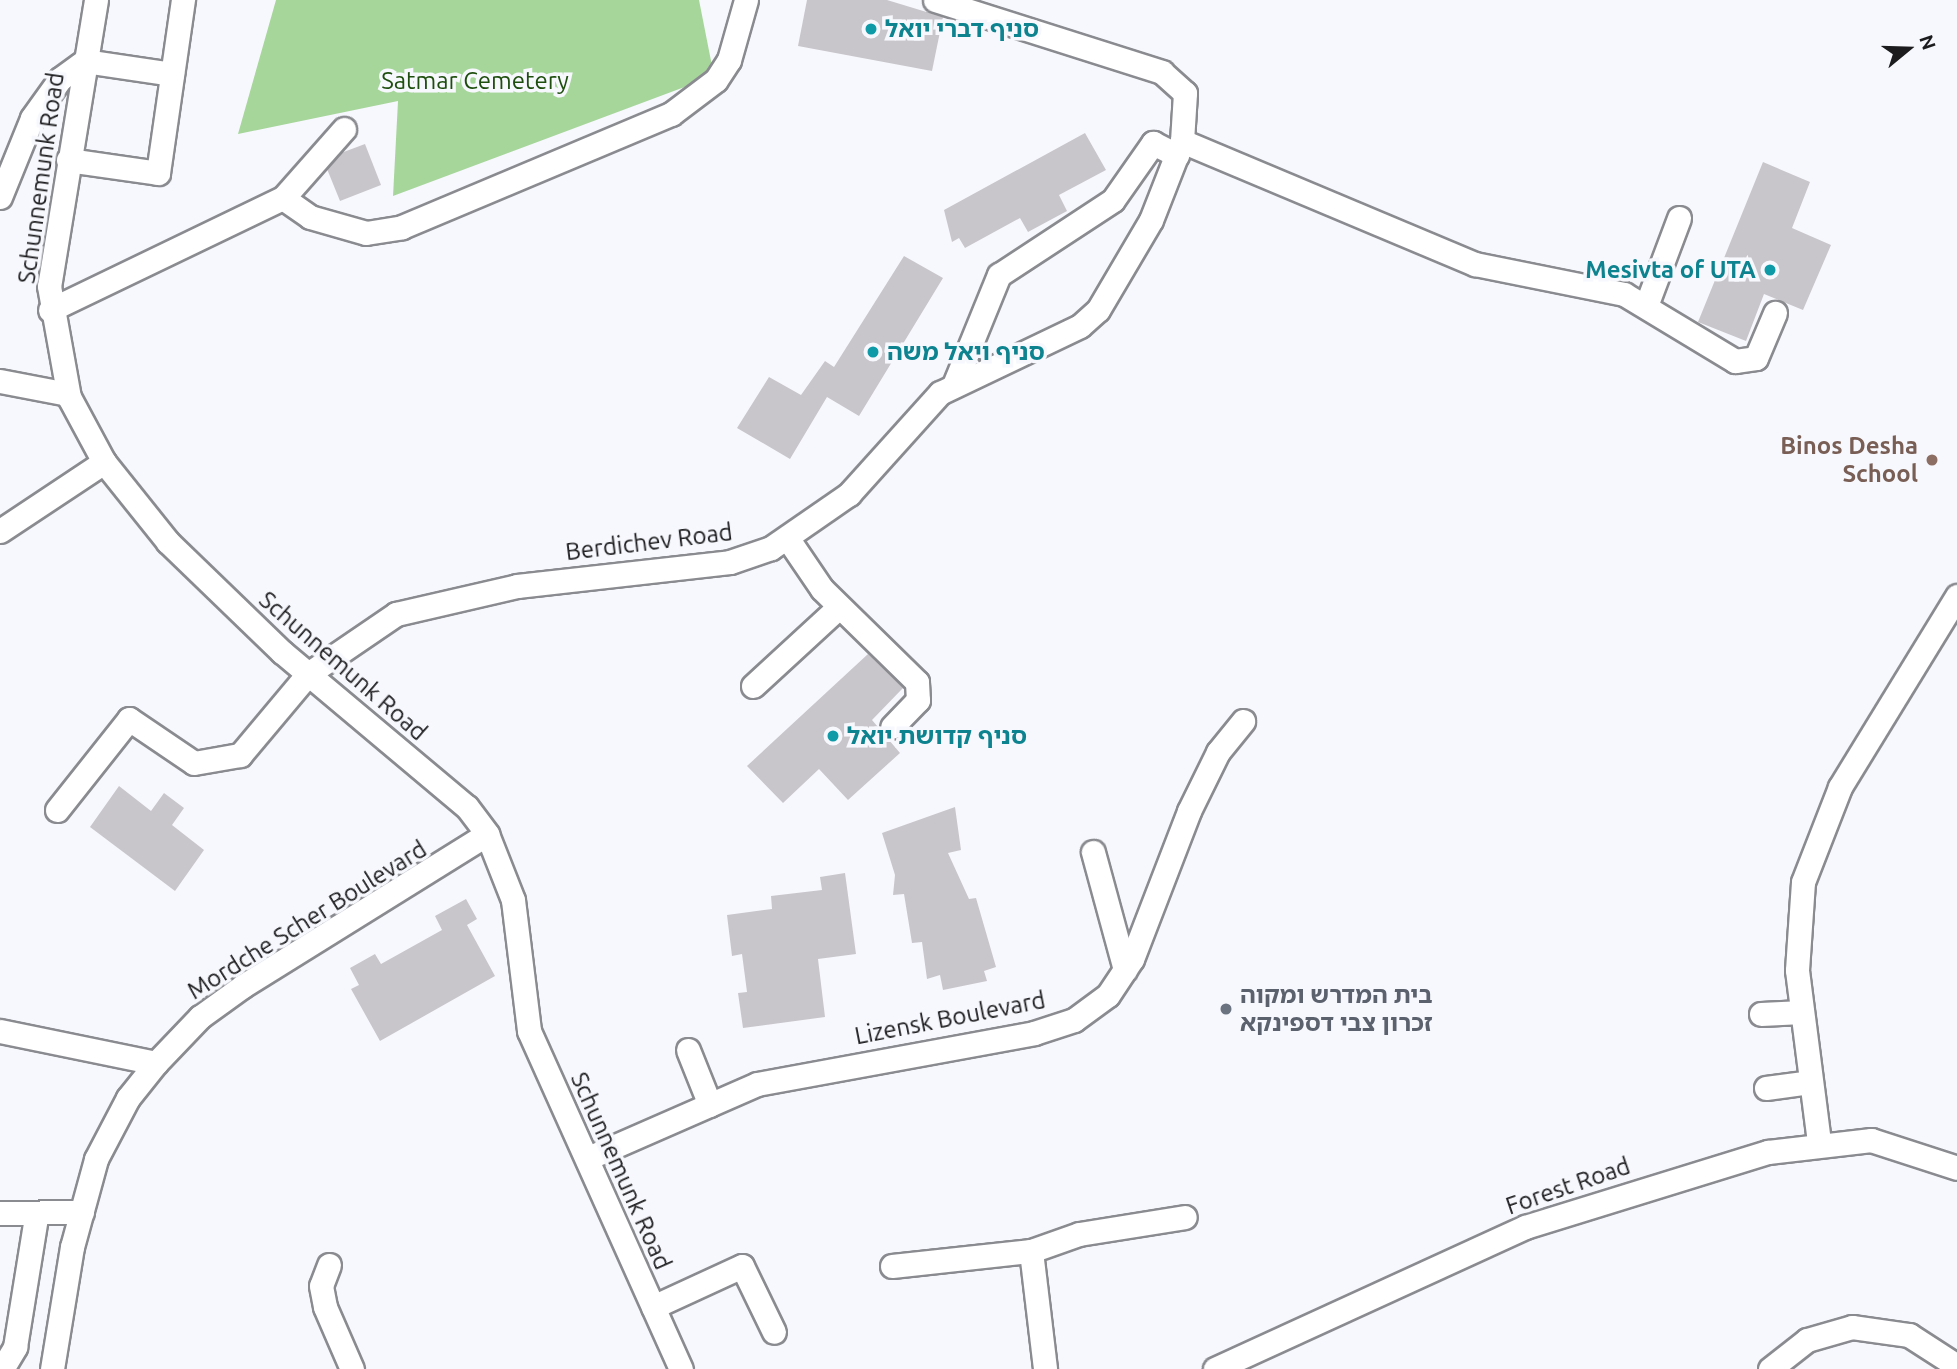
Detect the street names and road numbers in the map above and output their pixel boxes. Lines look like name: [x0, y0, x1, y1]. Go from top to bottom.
street label: Schunnemunk Road: [12, 71, 70, 285]
street label: Berdichev Road: [564, 517, 734, 567]
street label: Schunnemunk Road: [253, 585, 433, 747]
street label: Mordche Scher Boulevard: [182, 835, 432, 1005]
street label: Lizensk Boulevard: [852, 985, 1048, 1051]
street label: Schunnemunk Road: [565, 1068, 677, 1274]
street label: Forest Road: [1502, 1151, 1634, 1221]

